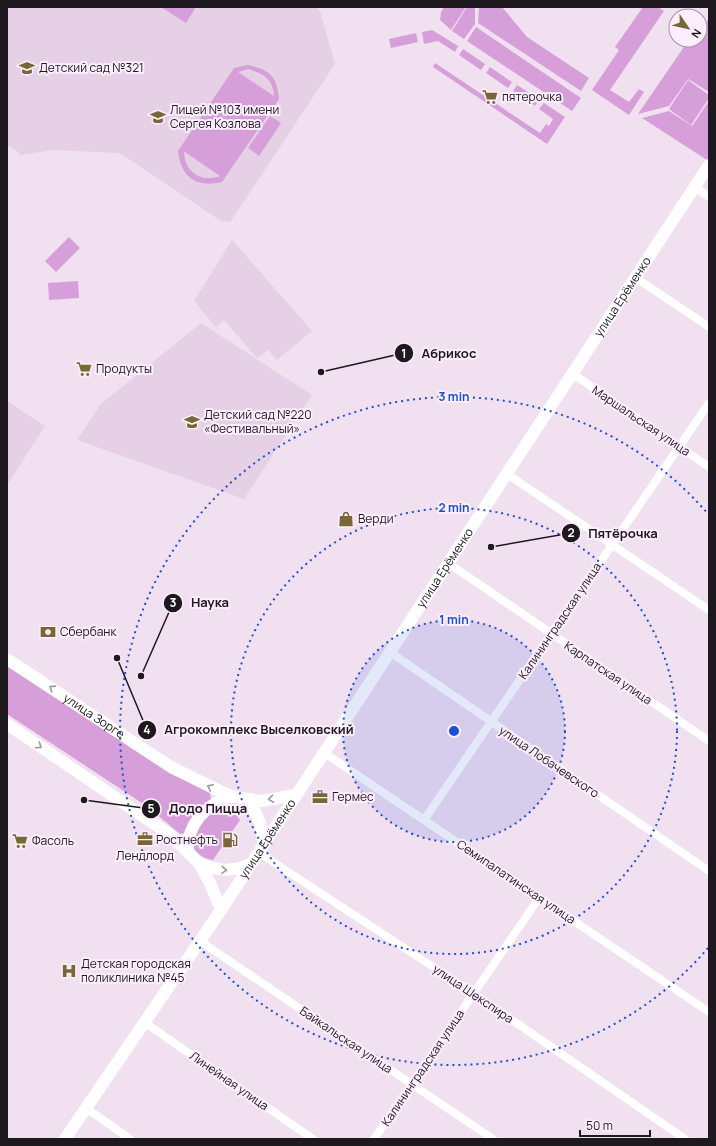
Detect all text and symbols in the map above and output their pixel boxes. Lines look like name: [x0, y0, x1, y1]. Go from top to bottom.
north arrow: [668, 8, 708, 48]
text: N: [688, 26, 705, 41]
school or university icon: Детский сад №321: [18, 59, 36, 77]
place label: Детский сад №321: [39, 59, 144, 76]
supermarket icon: пятерочка: [481, 88, 499, 106]
place label: пятерочка: [502, 88, 562, 105]
place label: Лицей №103 имени Сергея Козлова: [170, 101, 279, 132]
school or university icon: Лицей №103 имени Сергея Козлова: [149, 108, 167, 126]
street label: улица Ерёменко: [590, 253, 655, 340]
callout: Абрикос: [394, 341, 484, 366]
text: Абрикос: [422, 344, 477, 362]
text: 1: [401, 345, 407, 362]
supermarket icon: Продукты: [75, 360, 93, 378]
place label: Продукты: [96, 360, 152, 377]
street label: Маршальская улица: [589, 381, 694, 460]
text: 3 min: [438, 388, 470, 405]
place label: Детский сад №220 «Фестивальный»: [204, 406, 312, 437]
school or university icon: Детский сад №220 «Фестивальный»: [183, 413, 201, 431]
text: 2 min: [438, 499, 470, 516]
shop icon: Верди: [337, 510, 355, 528]
place label: Верди: [358, 510, 393, 527]
callout: Пятёрочка: [561, 521, 666, 546]
street label: улица Ерёменко: [412, 524, 477, 611]
text: 2: [567, 524, 575, 541]
text: Пятёрочка: [588, 524, 658, 542]
street label: Калининградская улица: [514, 559, 605, 682]
callout: Наука: [163, 590, 237, 615]
text: Наука: [191, 593, 229, 611]
text: 3: [170, 594, 177, 611]
text: 1 min: [439, 611, 469, 628]
bank icon: Сбербанк: [39, 623, 57, 641]
place label: Сбербанк: [60, 623, 117, 640]
street label: Карпатская улица: [561, 637, 656, 708]
one-way arrow: [49, 686, 56, 693]
street label: улица Зорге: [60, 689, 128, 742]
callout: Агрокомплекс Выселковский: [137, 717, 362, 742]
text: Агрокомплекс Выселковский: [164, 720, 354, 738]
text: 4: [143, 721, 151, 738]
street label: улица Лобачевского: [496, 722, 603, 802]
centre of rings: [447, 724, 461, 738]
one-way arrow: [35, 741, 42, 748]
one-way arrow: [206, 784, 214, 792]
office icon: Гермес: [311, 788, 329, 806]
place label: Гермес: [332, 788, 374, 805]
one-way arrow: [268, 794, 274, 803]
street label: улица Ерёменко: [235, 795, 300, 882]
callout: Додо Пицца: [141, 796, 255, 821]
text: Додо Пицца: [169, 799, 247, 817]
text: 5: [147, 800, 155, 817]
office icon: Лендлорд: [136, 830, 154, 848]
place label: Ростнефть: [156, 831, 218, 848]
fuel station icon: Ростнефть: [221, 831, 239, 849]
supermarket icon: Фасоль: [11, 832, 29, 850]
place label: Фасоль: [32, 832, 74, 849]
street label: Семипалатинская улица: [454, 835, 579, 928]
place label: Лендлорд: [116, 847, 174, 864]
one-way arrow: [221, 866, 227, 875]
place label: Детская городская поликлиника №45: [81, 955, 191, 986]
street label: улица Шекспира: [430, 960, 517, 1027]
hospital icon: Детская городская поликлиника №45: [60, 962, 78, 980]
street label: Байкальская улица: [296, 1002, 396, 1077]
street label: Калининградская улица: [377, 1006, 468, 1129]
street label: Линейная улица: [186, 1047, 272, 1114]
scale bar: [580, 1112, 650, 1138]
text: 50 m: [586, 1117, 613, 1134]

